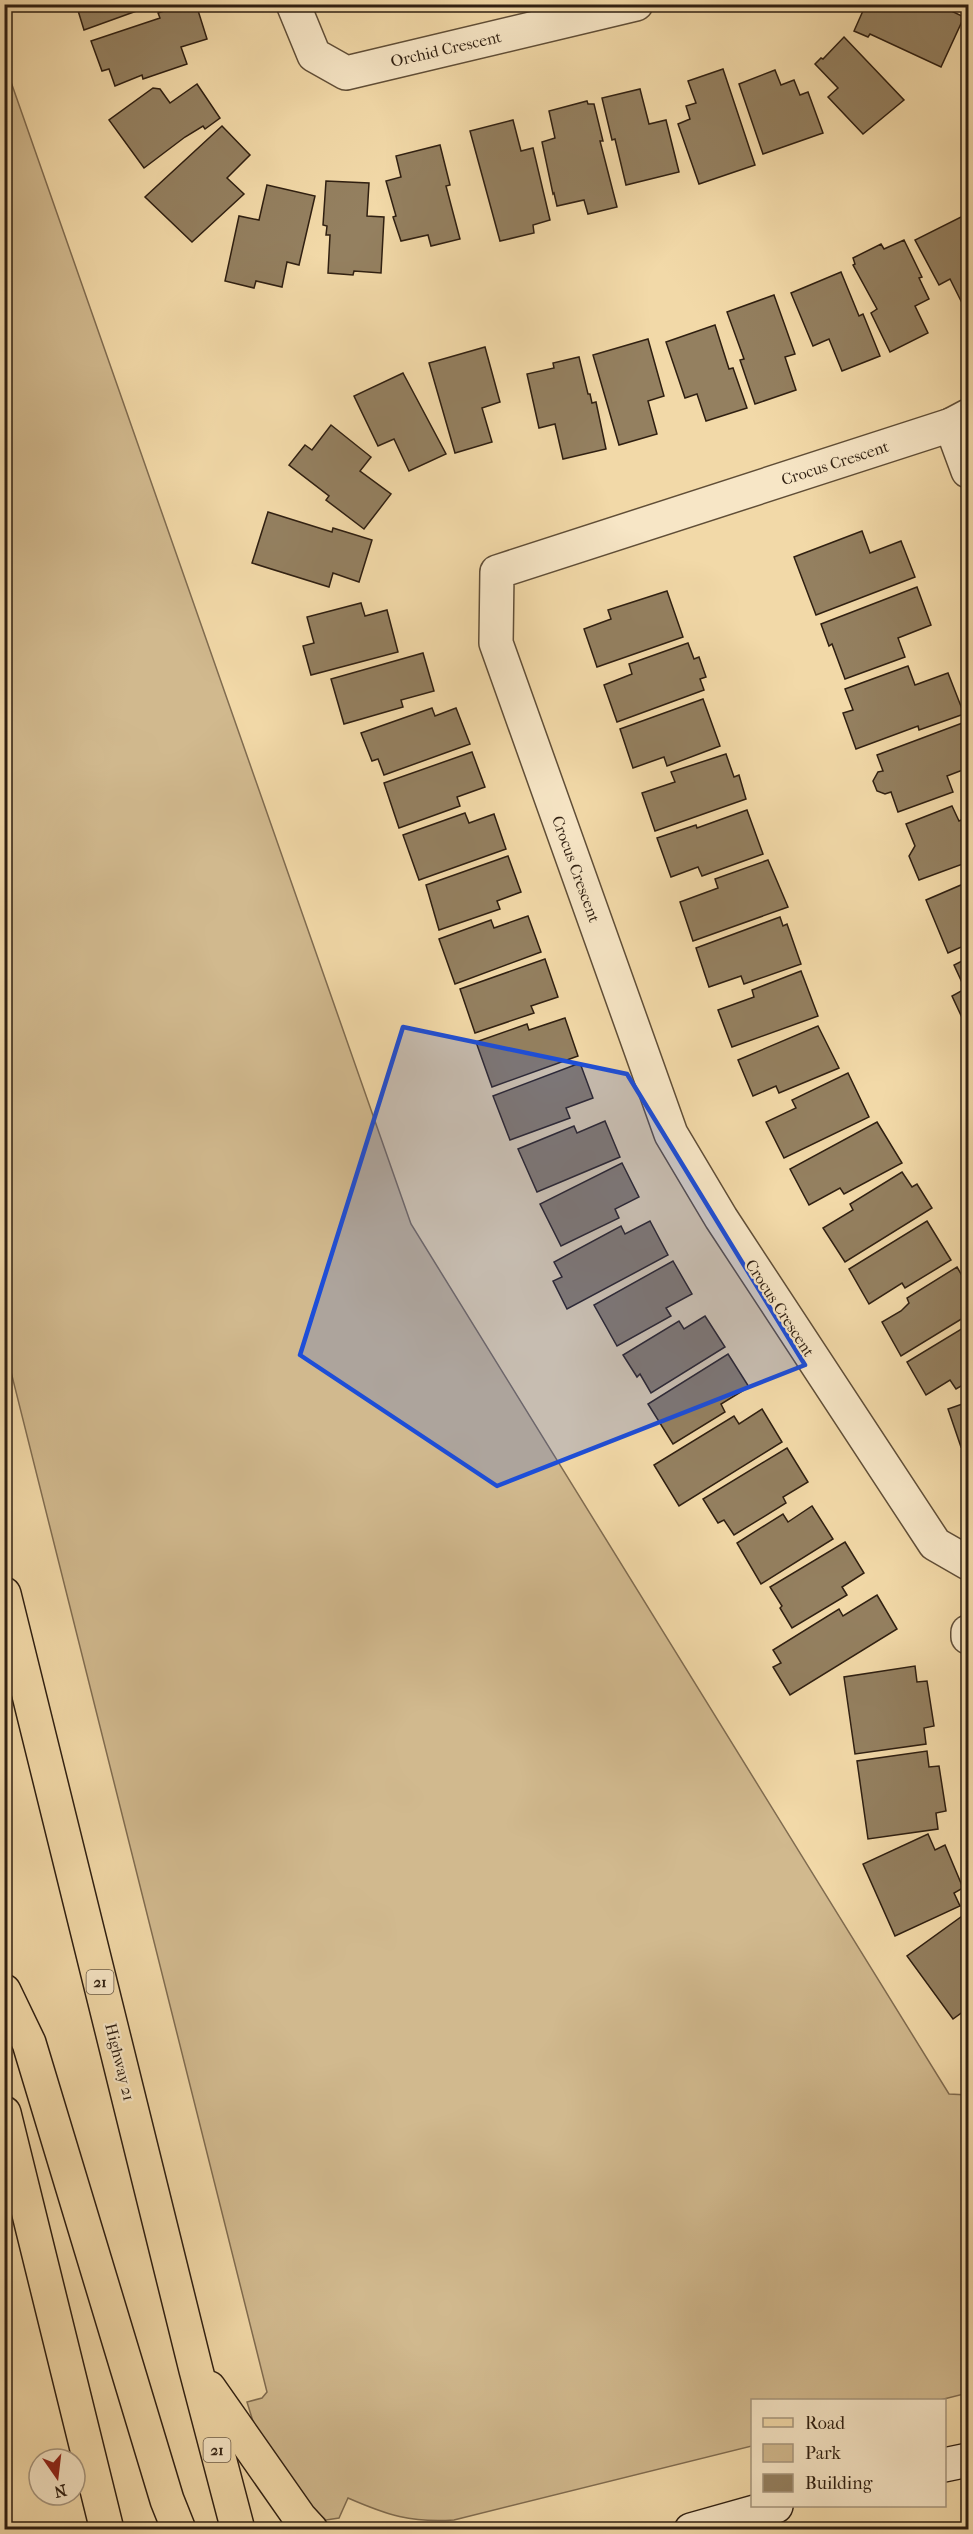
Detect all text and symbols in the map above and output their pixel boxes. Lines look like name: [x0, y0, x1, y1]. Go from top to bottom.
street label: Orchid Crescent: [389, 27, 504, 71]
street label: Crocus Crescent: [779, 437, 891, 489]
street label: Crocus Crescent: [548, 813, 604, 925]
street label: Crocus Crescent: [742, 1256, 819, 1360]
road number: 21: [86, 1970, 114, 1994]
street label: Highway 21: [101, 2021, 139, 2103]
legend: [751, 2399, 946, 2507]
text: Road: [805, 2413, 845, 2434]
road number: 21: [204, 2438, 230, 2462]
text: Park: [805, 2443, 842, 2464]
north arrow: [27, 2447, 87, 2507]
text: Building: [805, 2473, 873, 2494]
text: N: [51, 2480, 69, 2502]

